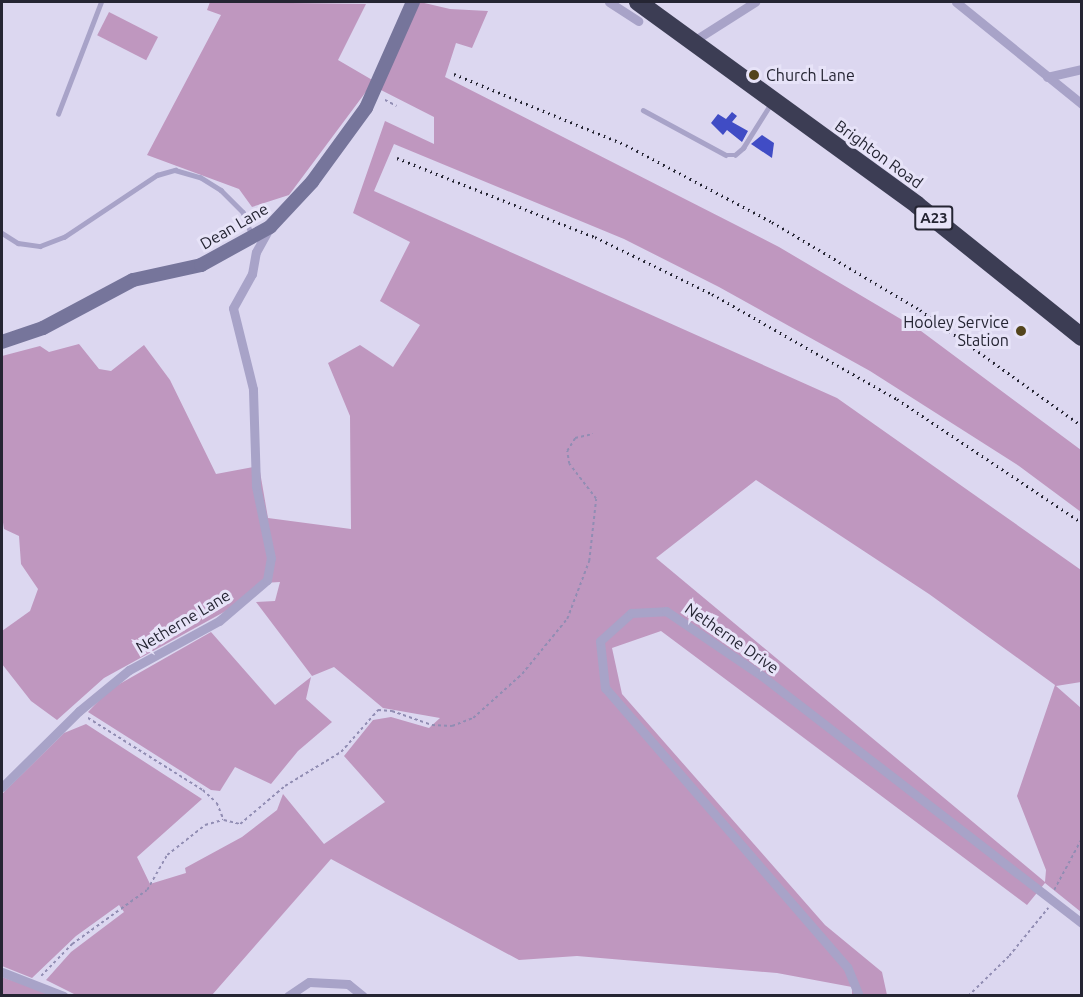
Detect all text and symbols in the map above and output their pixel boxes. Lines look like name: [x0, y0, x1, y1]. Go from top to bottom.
place label: Church Lane: [766, 65, 855, 85]
marker: Church Lane: [747, 68, 761, 82]
street label: Brighton Road: [831, 116, 927, 192]
street label: Dean Lane: [197, 199, 271, 253]
road number: A23: [913, 206, 955, 230]
place label: Hooley Service Station: [903, 312, 1009, 350]
marker: Hooley Service Station: [1014, 324, 1028, 338]
street label: Netherne Lane: [132, 585, 234, 657]
street label: Netherne Drive: [681, 599, 783, 677]

